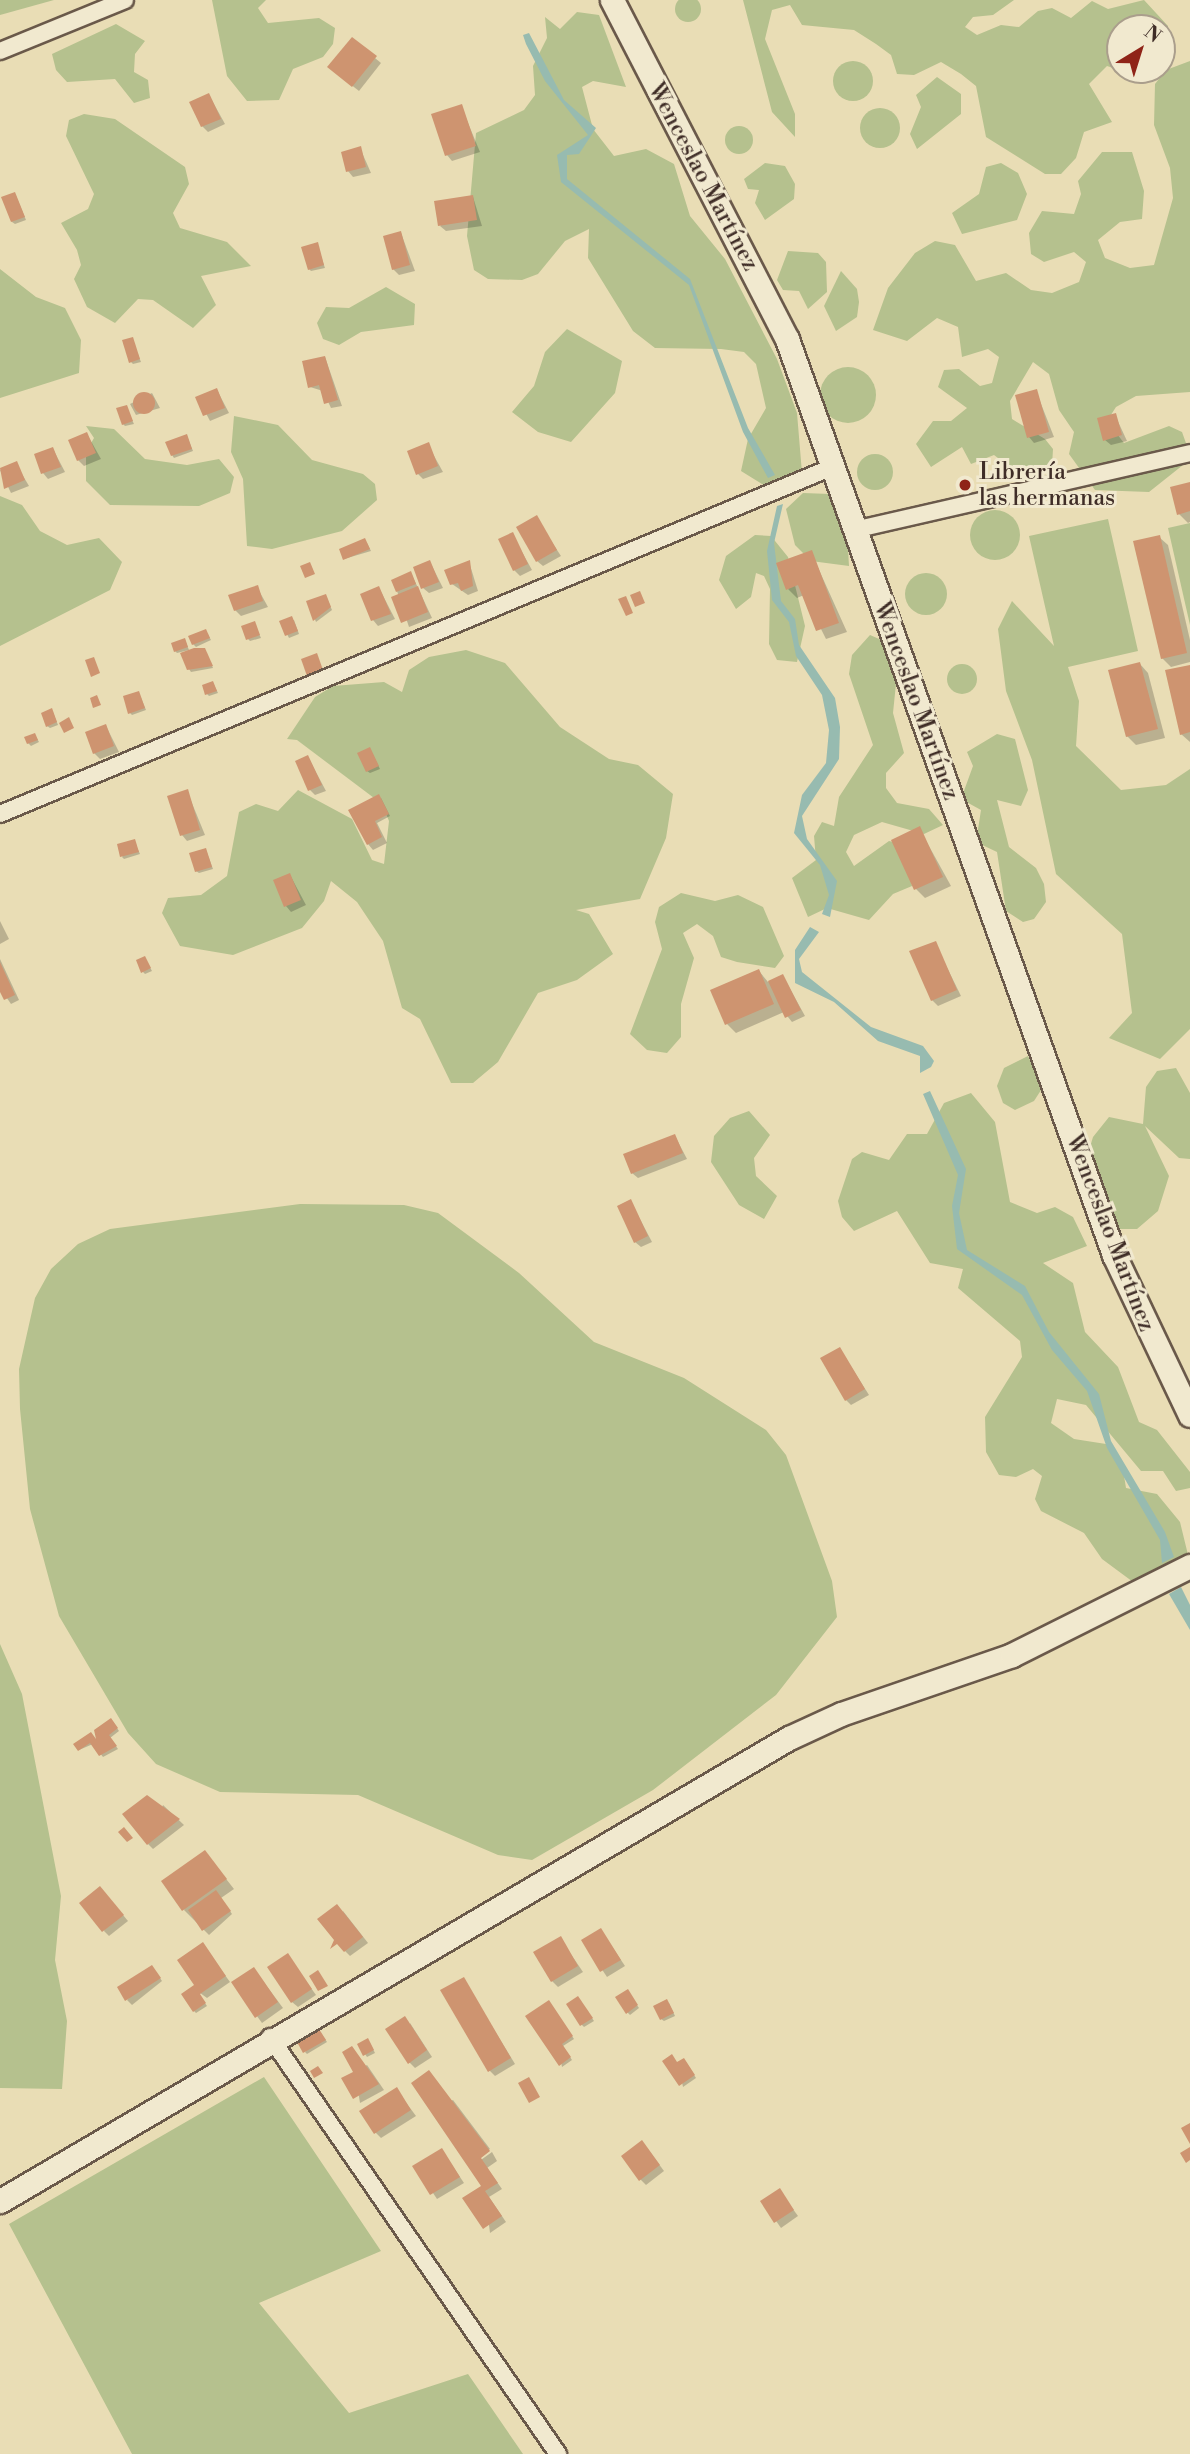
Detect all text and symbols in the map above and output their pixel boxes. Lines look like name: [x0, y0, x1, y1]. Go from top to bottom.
north arrow: [1106, 14, 1176, 84]
text: N: [1139, 20, 1166, 48]
street label: Wenceslao Martínez: [642, 78, 764, 276]
place label: Librería las hermanas: [979, 458, 1115, 512]
marker: Librería las hermanas: [957, 477, 973, 493]
street label: Wenceslao Martínez: [867, 598, 965, 804]
street label: Wenceslao Martínez: [1060, 1131, 1160, 1335]

